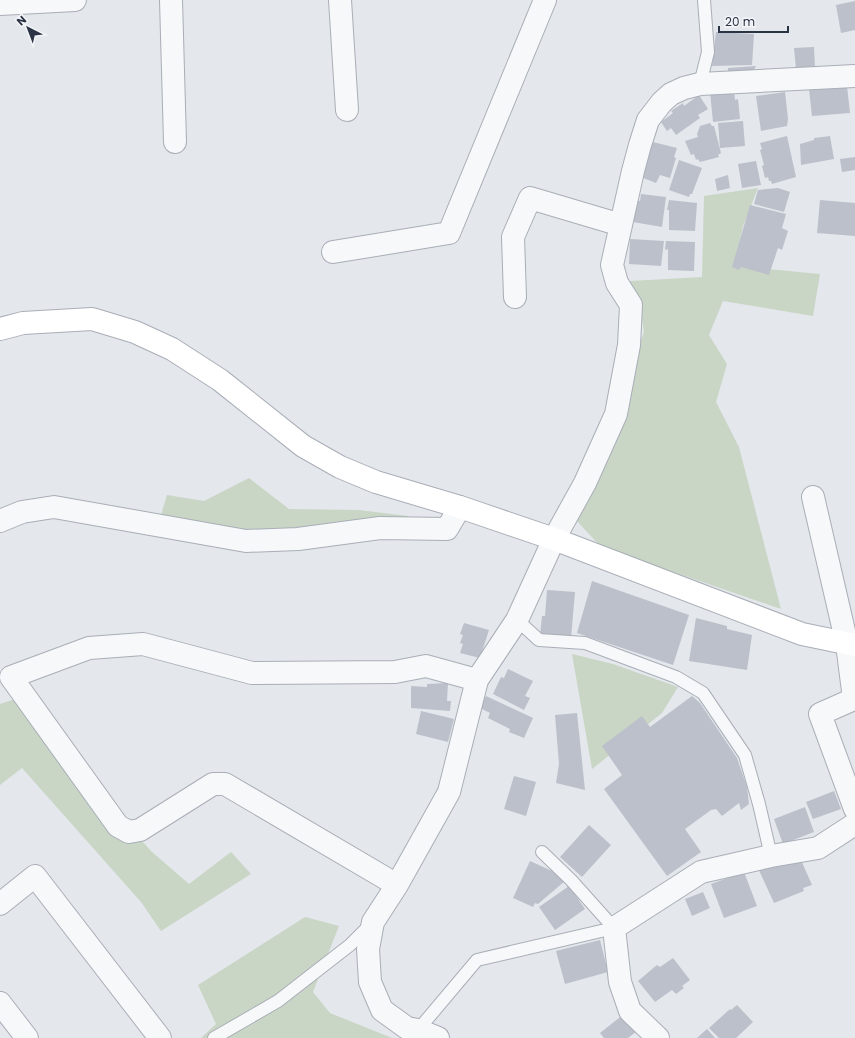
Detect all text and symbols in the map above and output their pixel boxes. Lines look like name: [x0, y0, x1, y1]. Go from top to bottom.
north arrow: [8, 8, 48, 48]
scale bar: [719, 8, 788, 34]
text: N: [13, 12, 30, 29]
text: 20 m: [725, 13, 755, 30]

